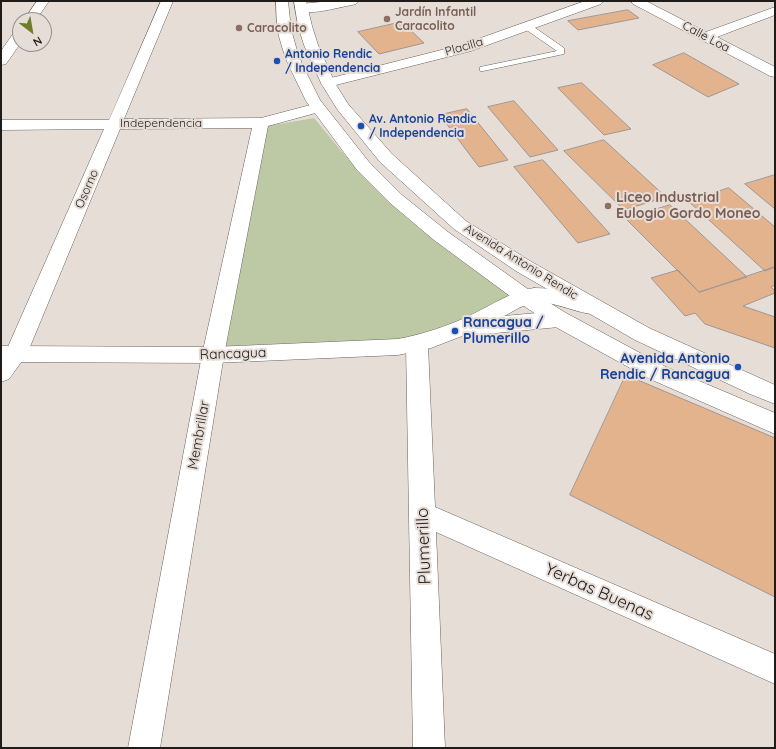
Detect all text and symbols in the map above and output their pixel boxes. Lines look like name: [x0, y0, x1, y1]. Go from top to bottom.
place label: Jardín Infantil Caracolito: [395, 5, 476, 33]
north arrow: [12, 12, 52, 52]
marker: Jardín Infantil Caracolito: [382, 14, 392, 24]
street label: Calle Loa: [680, 19, 732, 55]
place label: Caracolito: [247, 21, 307, 35]
marker: Caracolito: [234, 23, 244, 33]
text: N: [31, 33, 45, 50]
street label: Placilla: [443, 35, 485, 59]
place label: Antonio Rendic / Independencia: [285, 47, 380, 75]
marker: Antonio Rendic / Independencia: [272, 56, 282, 66]
place label: Av. Antonio Rendic / Independencia: [369, 112, 476, 140]
street label: Independencia: [120, 116, 202, 130]
marker: Av. Antonio Rendic / Independencia: [356, 121, 366, 131]
street label: Osorno: [72, 167, 102, 211]
place label: Liceo Industrial Eulogio Gordo Moneo: [616, 190, 761, 222]
marker: Liceo Industrial Eulogio Gordo Moneo: [603, 201, 613, 211]
street label: Avenida Antonio Rendic: [461, 221, 581, 303]
place label: Rancagua / Plumerillo: [463, 315, 544, 348]
marker: Rancagua / Plumerillo: [450, 326, 460, 336]
street label: Rancagua: [199, 344, 267, 364]
place label: Avenida Antonio Rendic / Rancagua: [600, 351, 730, 384]
marker: Avenida Antonio Rendic / Rancagua: [733, 362, 743, 372]
street label: Membrillar: [185, 399, 213, 471]
street label: Plumerillo: [412, 507, 436, 585]
street label: Yerbas Buenas: [542, 559, 656, 625]

